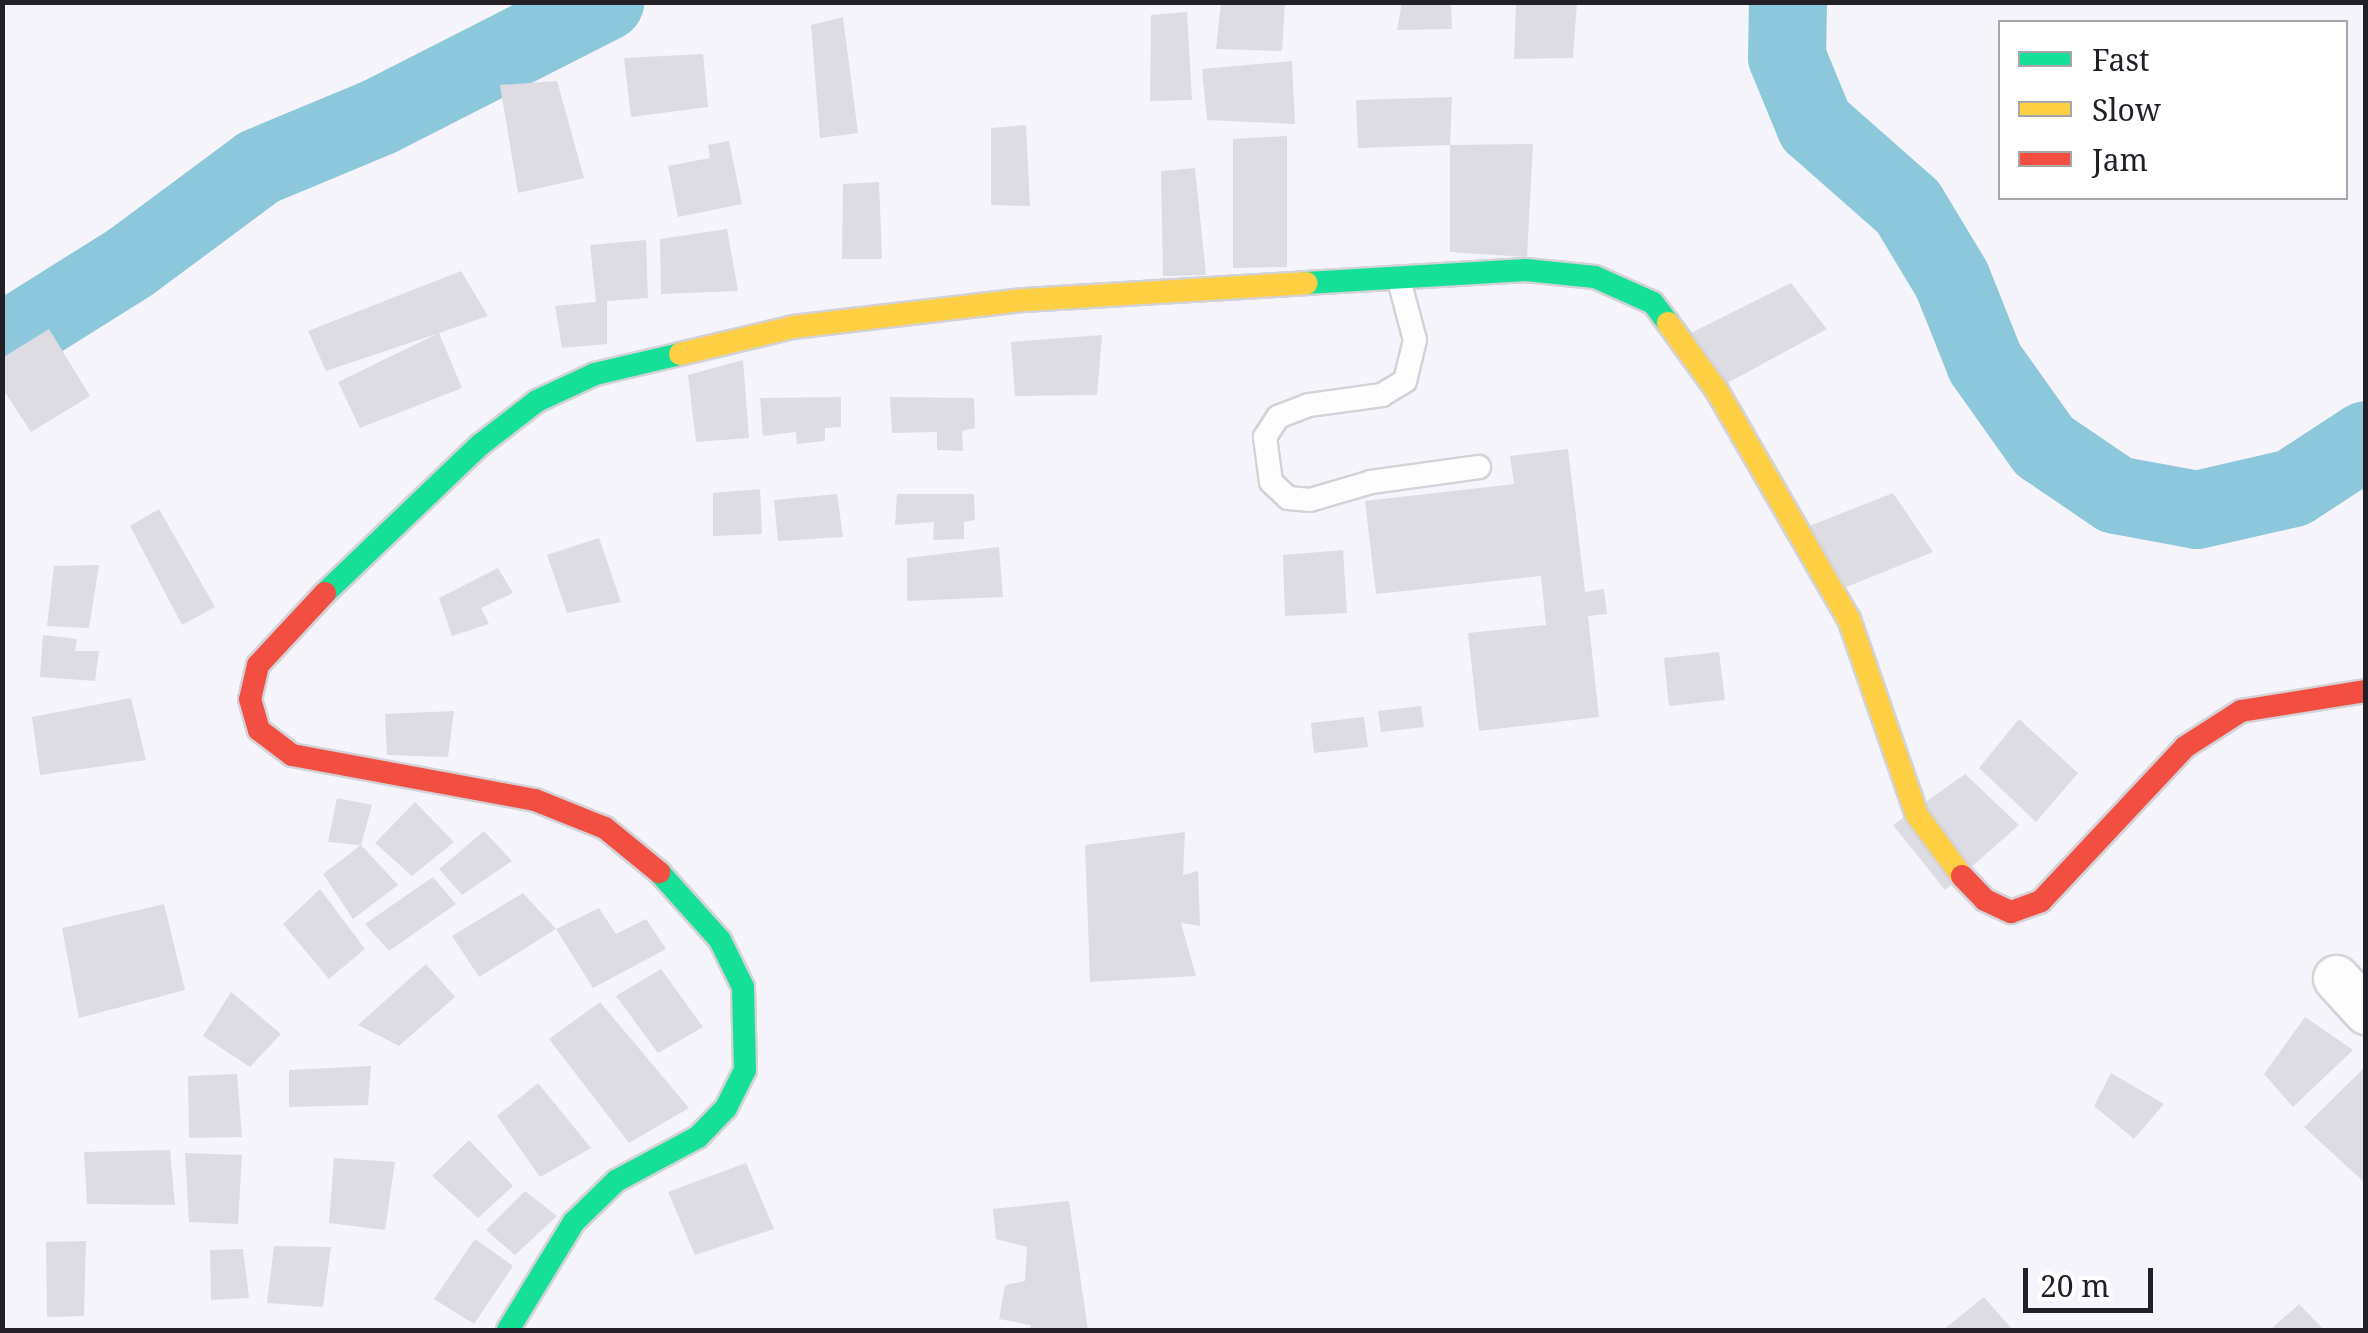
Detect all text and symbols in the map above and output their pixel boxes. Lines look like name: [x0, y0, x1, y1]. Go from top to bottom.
legend: [1998, 20, 2348, 200]
text: Fast: [2092, 39, 2149, 80]
text: Slow: [2092, 89, 2161, 130]
text: Jam: [2092, 139, 2148, 180]
scale bar: [2028, 1248, 2158, 1310]
text: 20 m: [2040, 1265, 2110, 1306]

